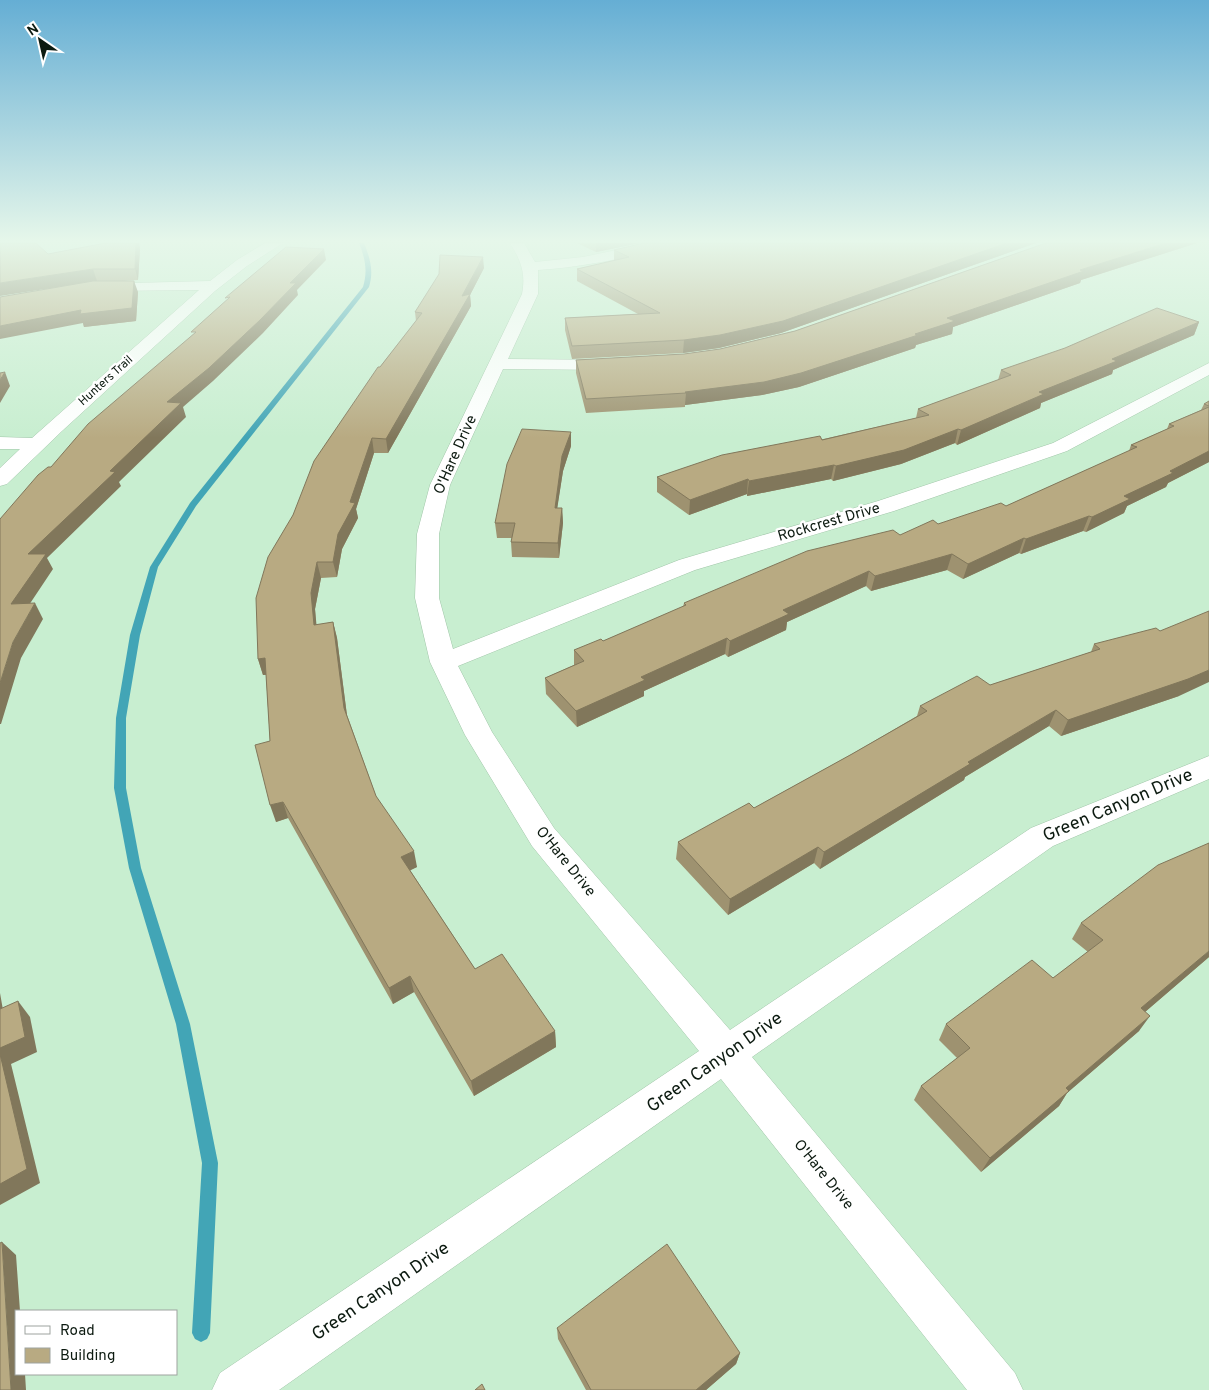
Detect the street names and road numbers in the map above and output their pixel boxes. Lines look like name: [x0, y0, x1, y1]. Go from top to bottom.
street label: Hunters Trail: [75, 352, 137, 410]
street label: O'Hare Drive: [430, 412, 482, 498]
street label: Rockcrest Drive: [776, 499, 882, 547]
street label: Green Canyon Drive: [1039, 764, 1197, 848]
street label: O'Hare Drive: [531, 823, 599, 901]
street label: Green Canyon Drive: [642, 1007, 788, 1119]
street label: O'Hare Drive: [789, 1136, 857, 1214]
street label: Green Canyon Drive: [308, 1237, 454, 1347]

